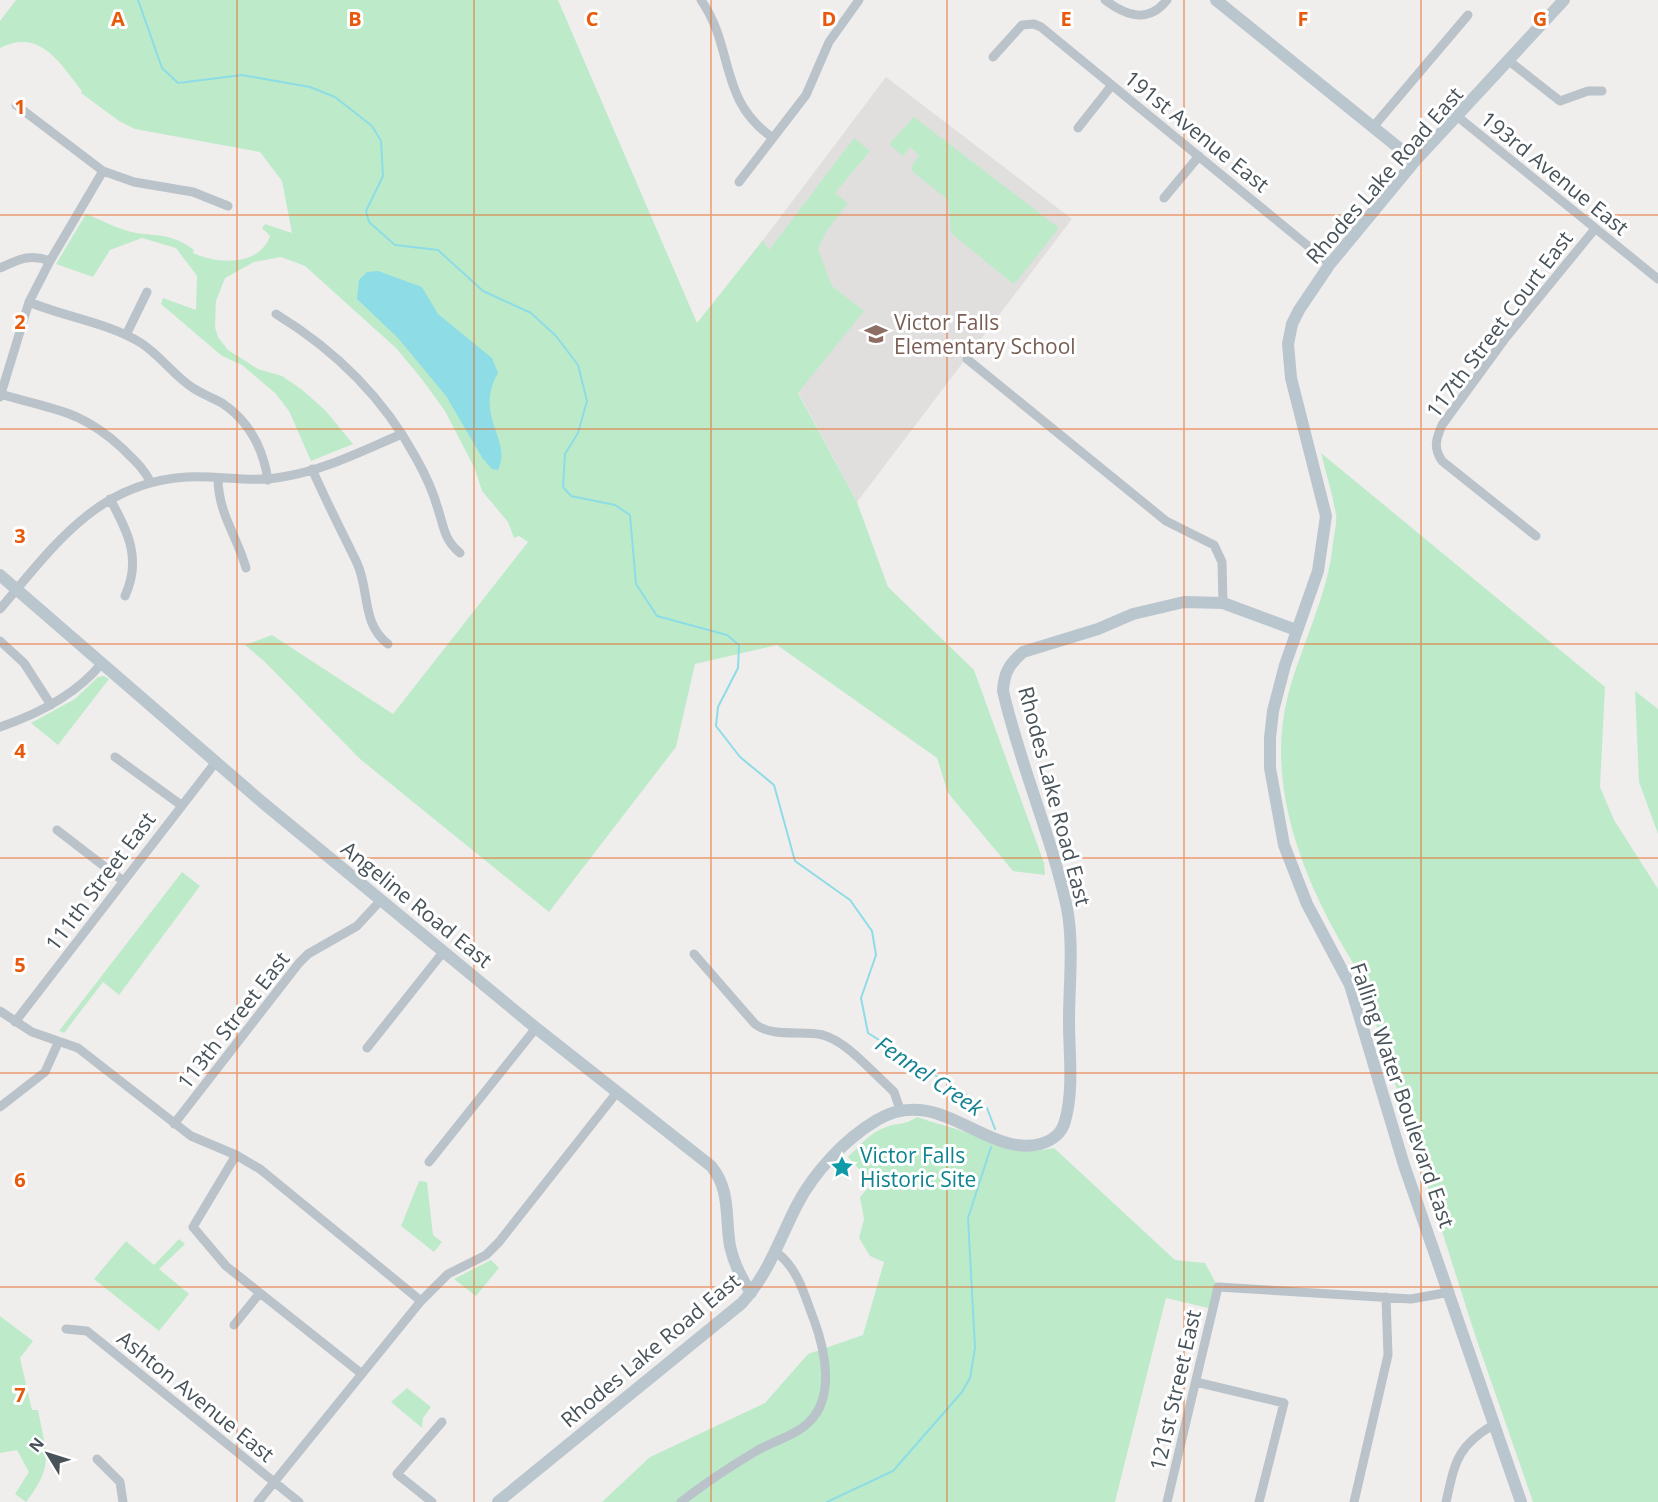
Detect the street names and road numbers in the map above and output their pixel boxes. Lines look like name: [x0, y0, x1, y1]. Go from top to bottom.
street label: 191st Avenue East: [1119, 64, 1275, 198]
street label: Rhodes Lake Road East: [1299, 81, 1469, 269]
street label: 193rd Avenue East: [1475, 105, 1635, 241]
street label: 117th Street Court East: [1419, 225, 1579, 423]
street label: Rhodes Lake Road East: [1012, 683, 1098, 909]
street label: 111th Street East: [39, 806, 161, 956]
street label: Angeline Road East: [336, 834, 498, 974]
street label: 113th Street East: [171, 946, 295, 1094]
street label: Falling Water Boulevard East: [1344, 959, 1462, 1231]
street label: Rhodes Lake Road East: [554, 1267, 746, 1433]
street label: 121st Street East: [1143, 1307, 1207, 1473]
street label: Ashton Avenue East: [112, 1324, 280, 1468]

